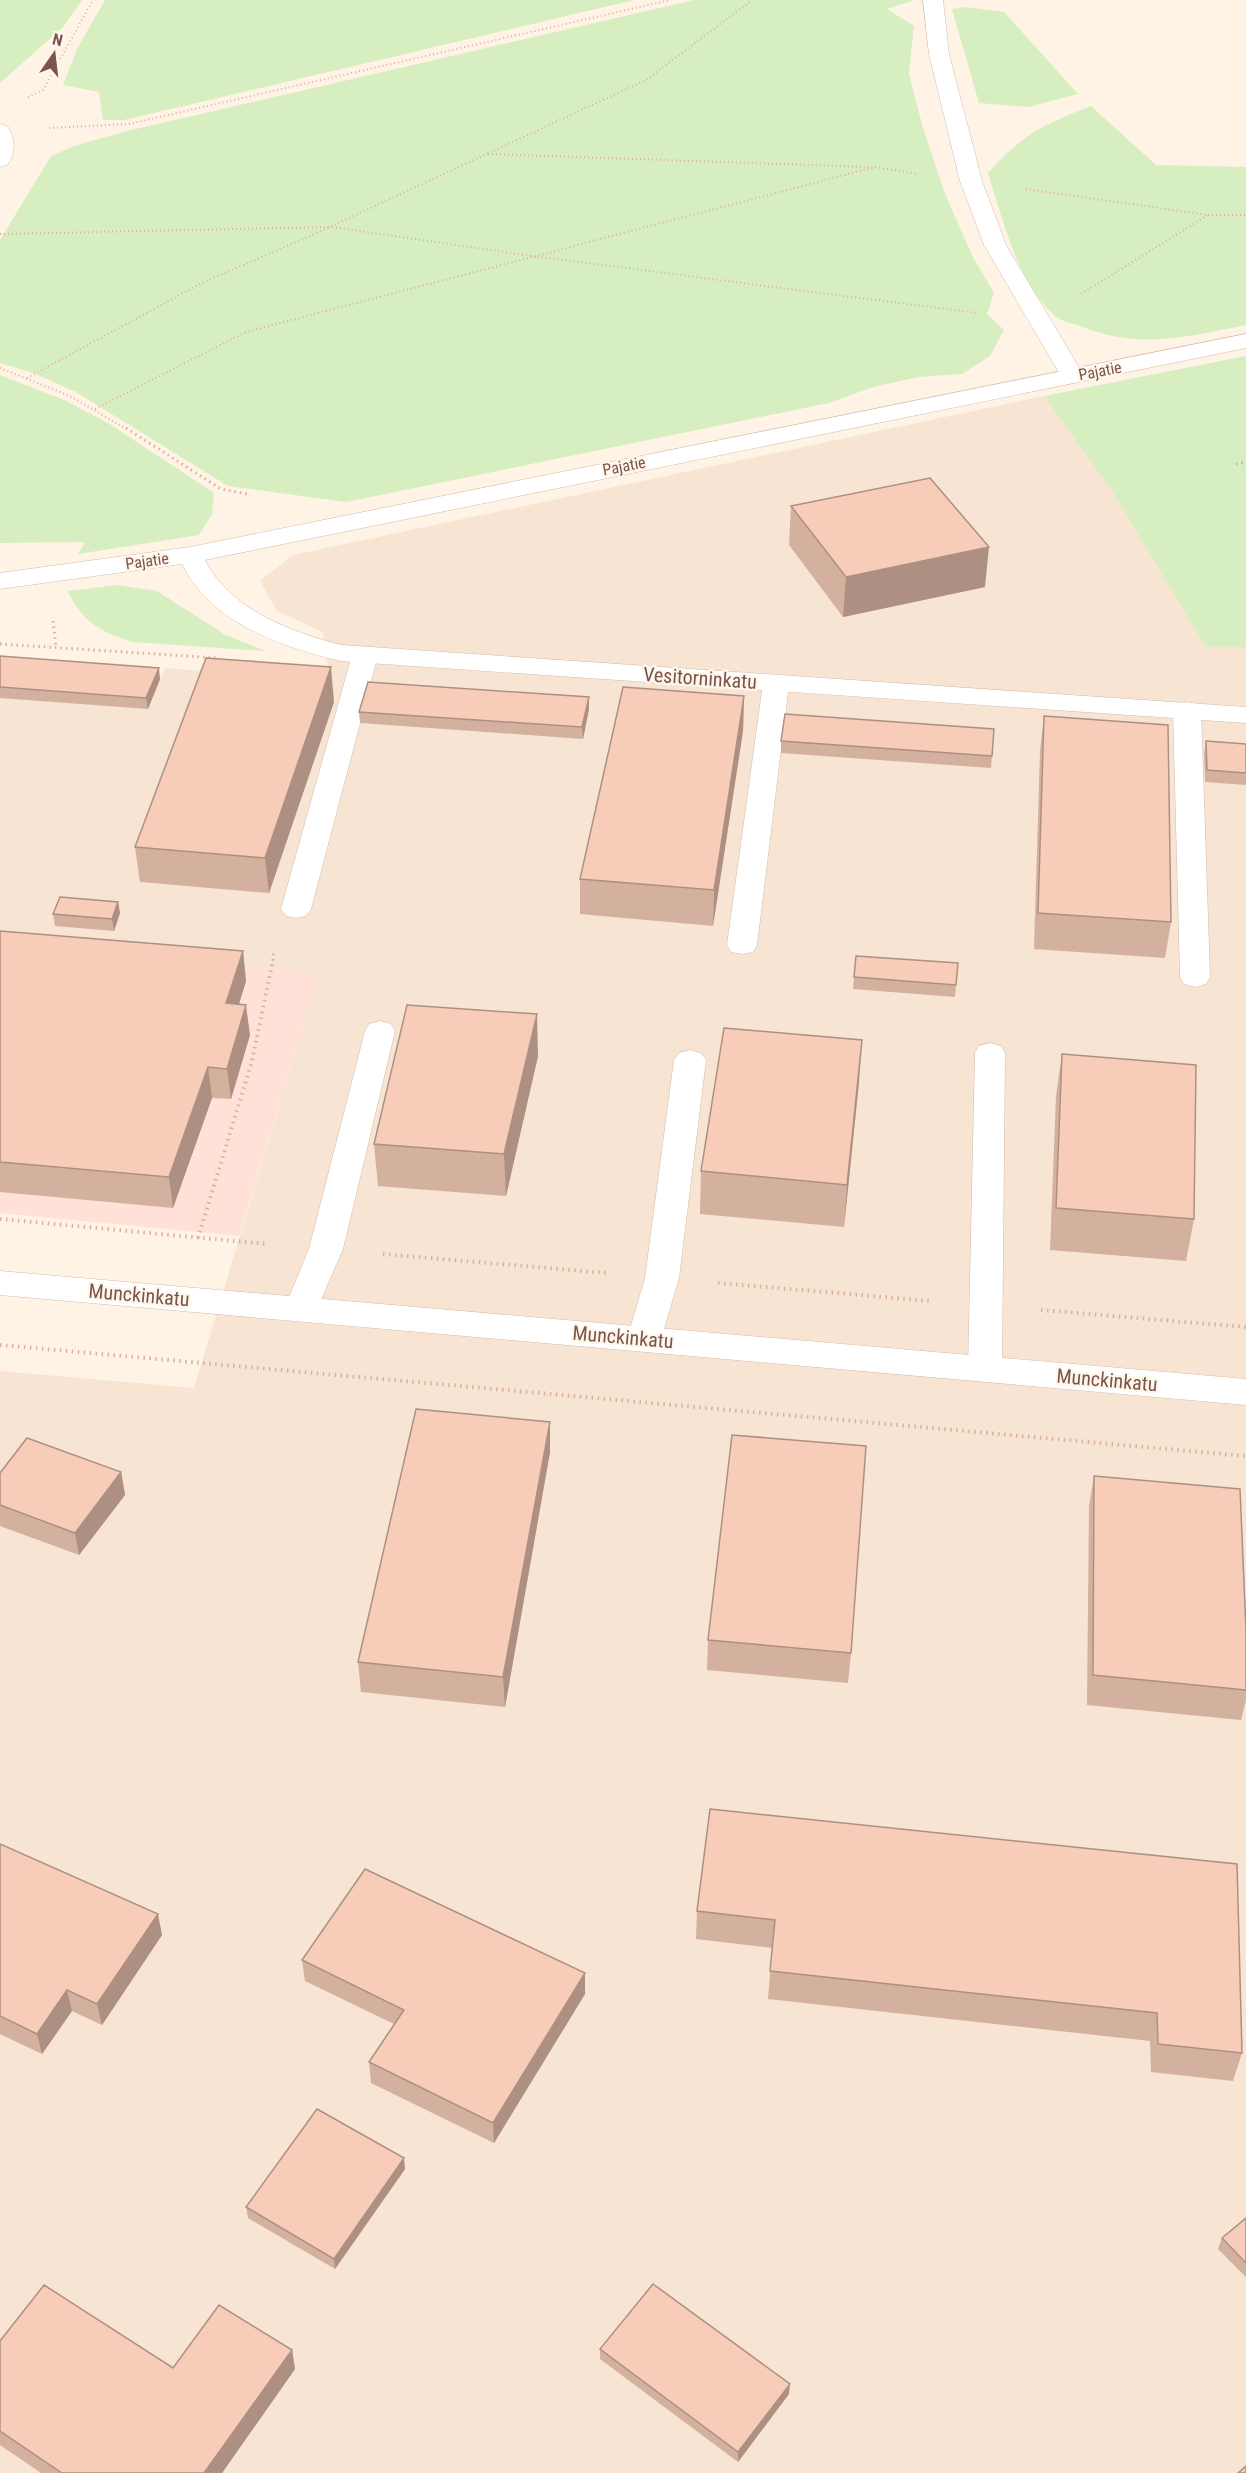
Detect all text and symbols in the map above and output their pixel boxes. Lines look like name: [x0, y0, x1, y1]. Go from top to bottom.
north arrow: [24, 24, 84, 84]
text: N: [50, 30, 65, 50]
street label: Pajatie: [1077, 358, 1123, 384]
street label: Pajatie: [601, 453, 647, 479]
street label: Pajatie: [124, 549, 170, 573]
street label: Vesitorninkatu: [642, 662, 758, 694]
street label: Munckinkatu: [88, 1279, 190, 1311]
street label: Munckinkatu: [572, 1321, 674, 1353]
street label: Munckinkatu: [1056, 1364, 1158, 1396]

